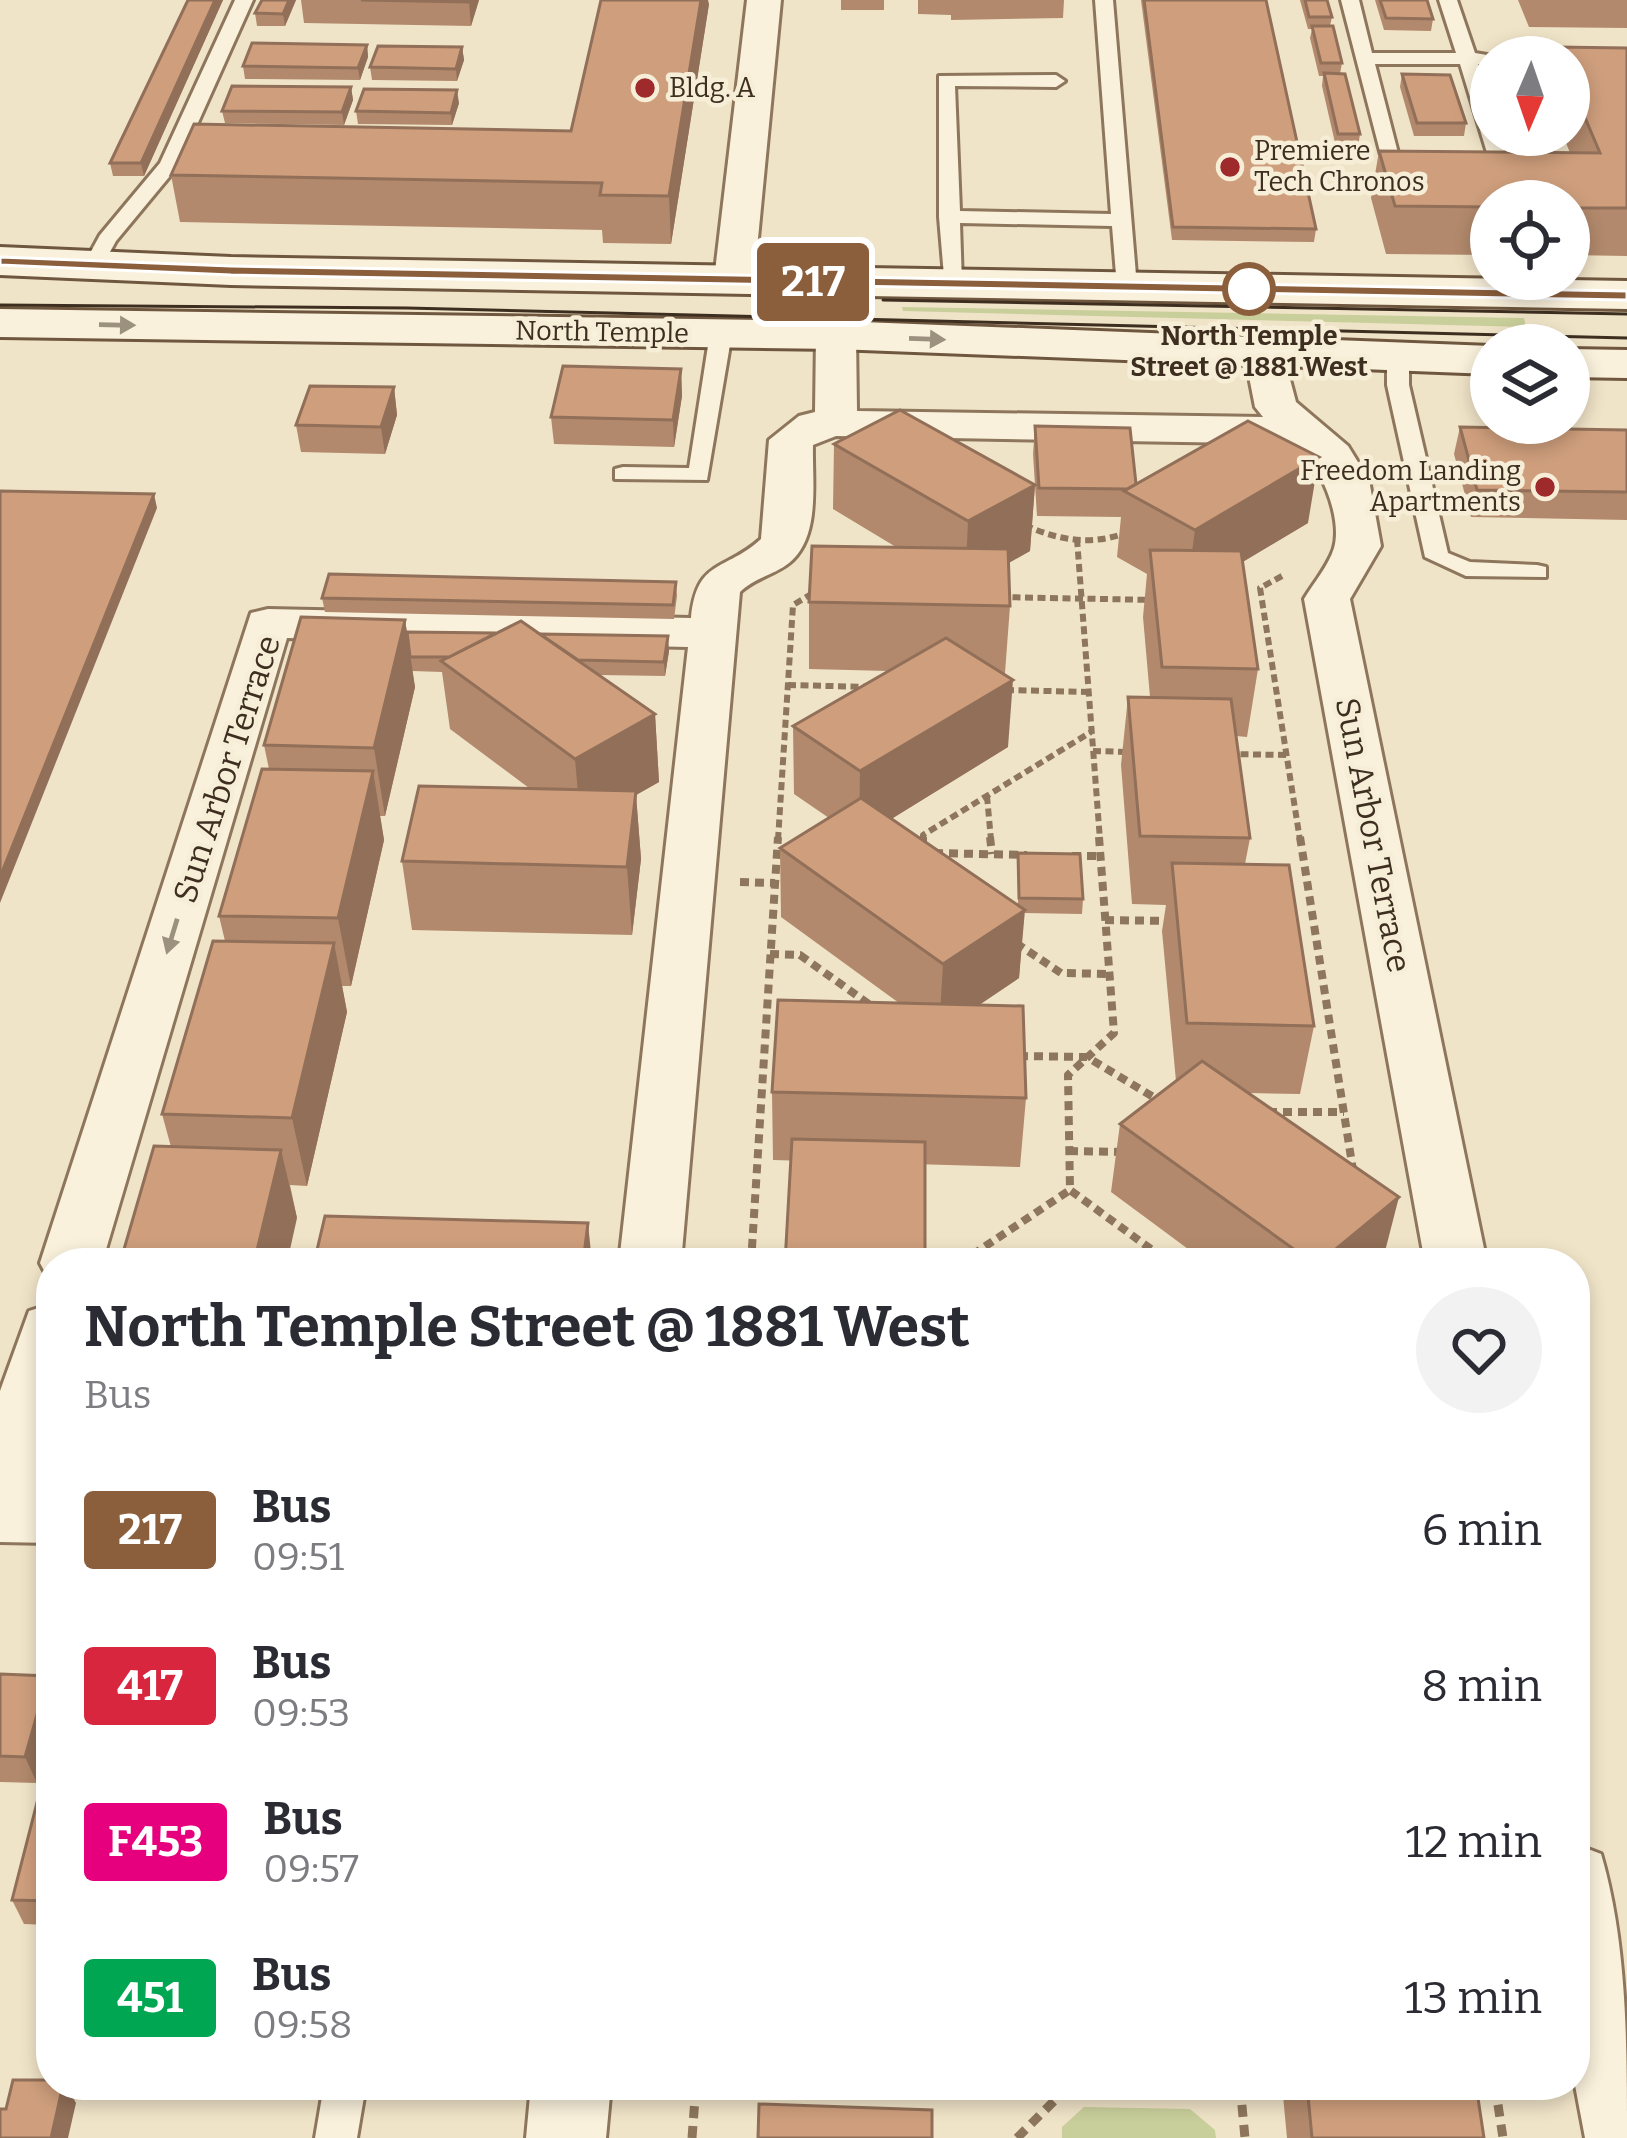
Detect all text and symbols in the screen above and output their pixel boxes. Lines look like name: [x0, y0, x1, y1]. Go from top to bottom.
north arrow: [1470, 36, 1590, 156]
map controls: [1470, 36, 1590, 444]
place label: Bldg. A: [669, 72, 756, 104]
marker: Bldg. A: [632, 75, 658, 101]
place label: Premiere Tech Chronos: [1254, 135, 1425, 198]
marker: Premiere Tech Chronos: [1217, 154, 1243, 180]
button: locate: [1470, 180, 1590, 300]
line badge: 217: [744, 243, 882, 321]
text: 217: [781, 257, 845, 307]
marker: North Temple Street @ 1881 West: [1224, 264, 1274, 314]
street label: North Temple: [515, 314, 689, 350]
one-way arrow: [99, 315, 137, 335]
place label: North Temple Street @ 1881 West: [1130, 320, 1368, 383]
button: layers: [1470, 324, 1590, 444]
one-way arrow: [909, 330, 947, 349]
place label: Freedom Landing Apartments: [1300, 455, 1521, 518]
marker: Freedom Landing Apartments: [1532, 474, 1558, 500]
street label: Sun Arbor Terrace: [165, 630, 289, 908]
street label: Sun Arbor Terrace: [1327, 694, 1419, 976]
one-way arrow: [162, 918, 180, 955]
button: heart: [1416, 1287, 1542, 1413]
text: North Temple Street @ 1881 West: [84, 1293, 970, 1361]
text: Bus: [84, 1372, 151, 1418]
text: Bus: [252, 1480, 331, 1534]
text: 6 min: [1422, 1503, 1542, 1557]
text: 217: [118, 1505, 182, 1555]
text: 09:51: [252, 1534, 344, 1580]
text: Bus: [252, 1636, 331, 1690]
text: 8 min: [1421, 1659, 1542, 1713]
text: 417: [117, 1661, 183, 1711]
text: 09:53: [252, 1690, 350, 1736]
text: Bus: [263, 1792, 343, 1846]
text: 12 min: [1405, 1815, 1542, 1869]
text: F453: [108, 1817, 203, 1867]
text: 09:57: [263, 1846, 359, 1892]
text: Bus: [252, 1948, 331, 2002]
text: 13 min: [1404, 1971, 1542, 2025]
text: 451: [117, 1973, 183, 2023]
text: 09:58: [252, 2002, 352, 2048]

